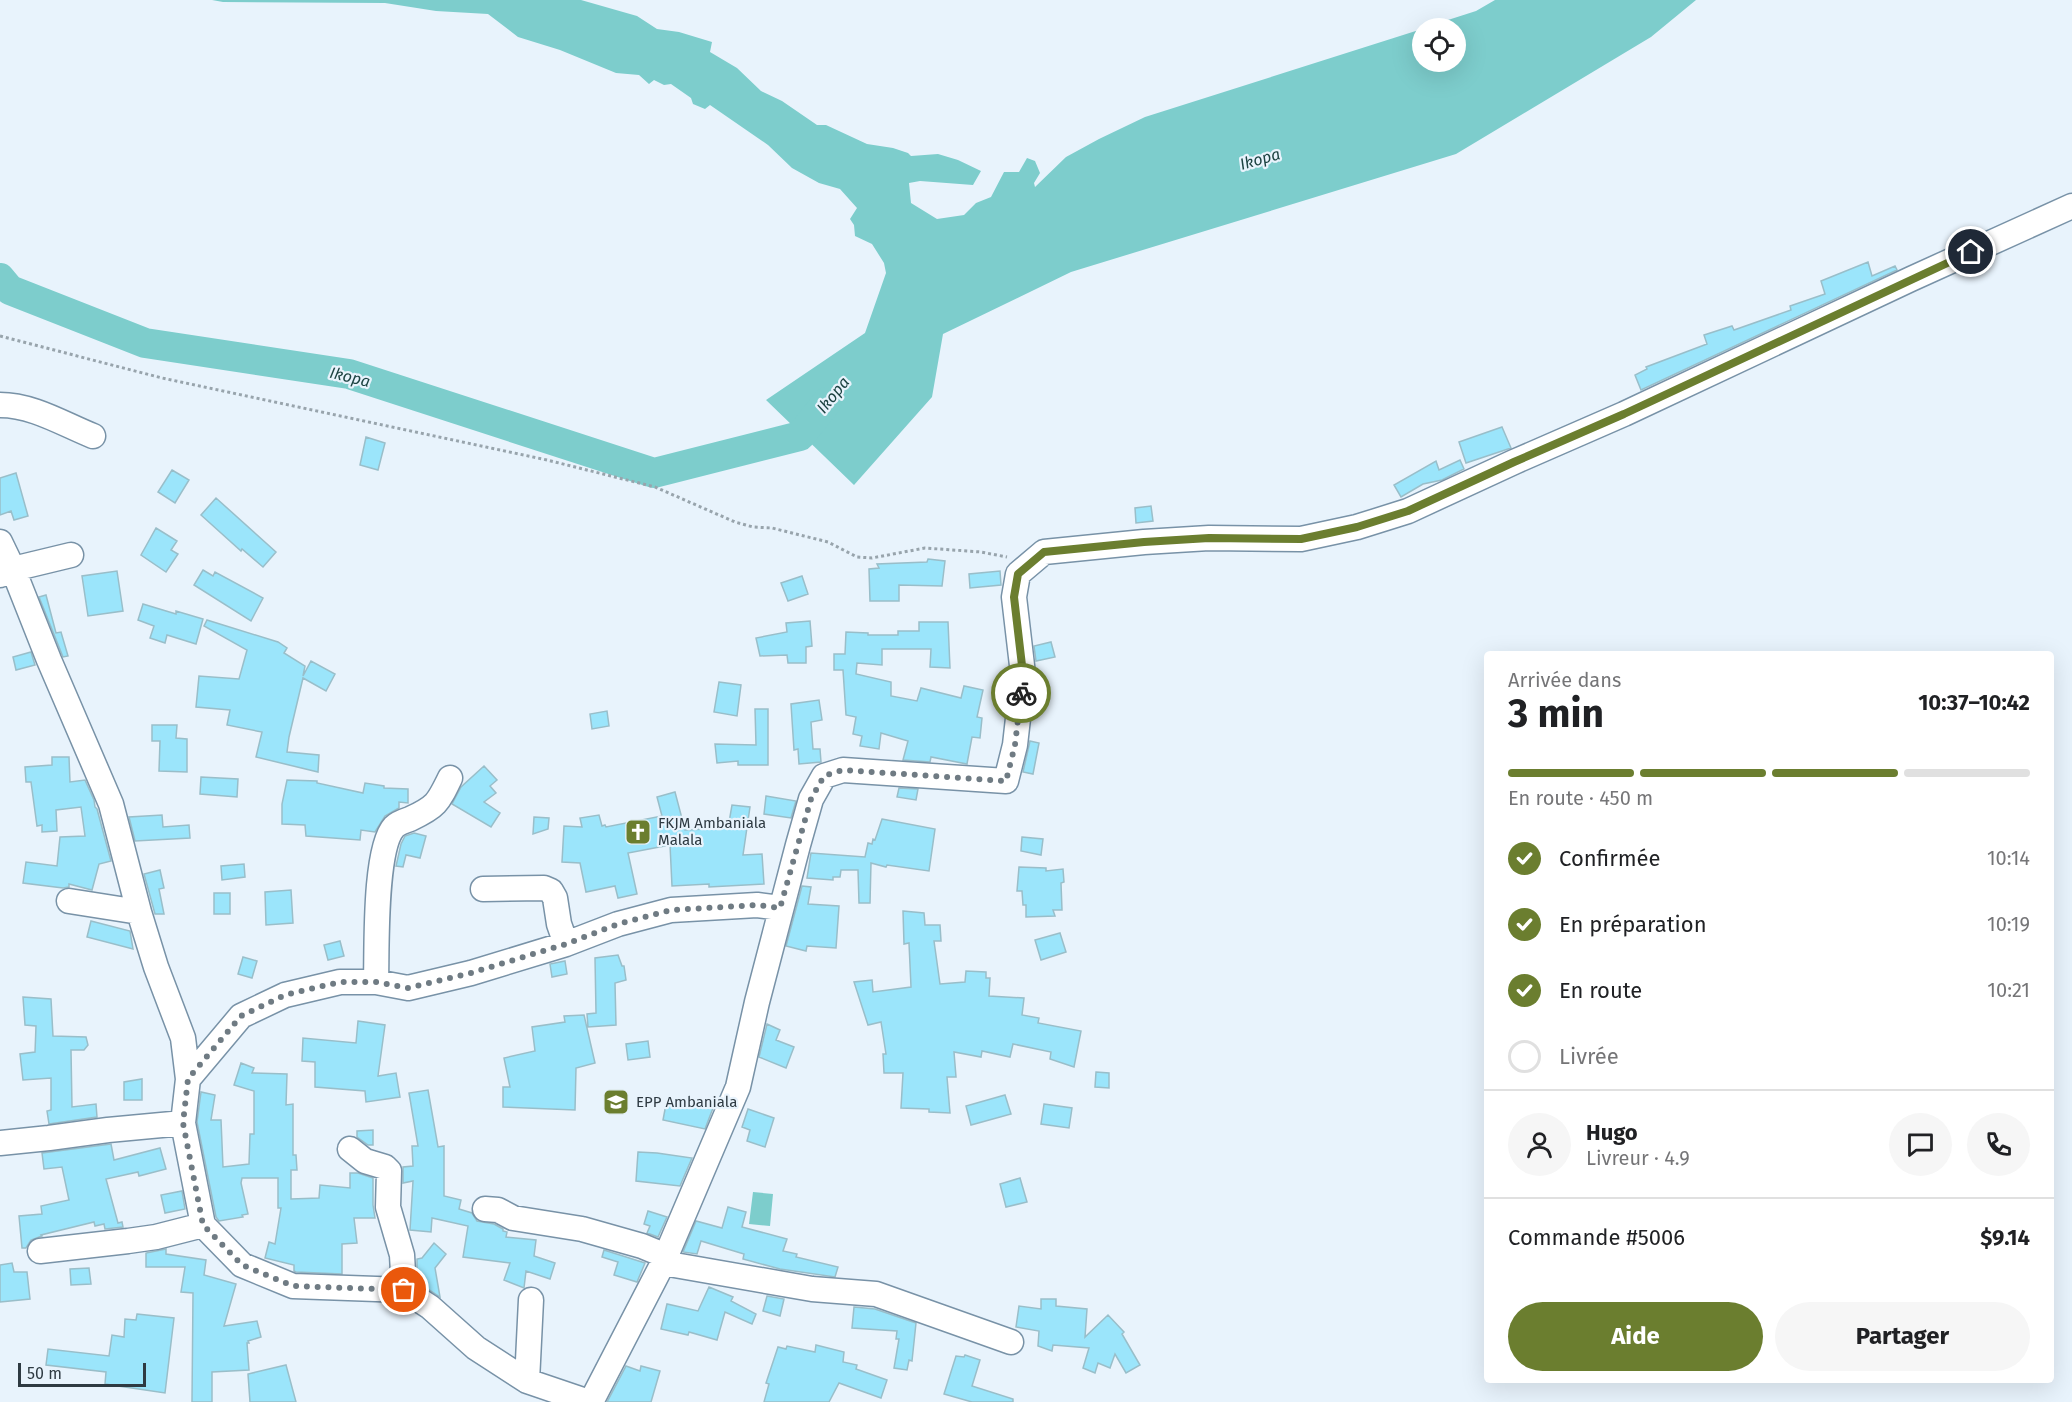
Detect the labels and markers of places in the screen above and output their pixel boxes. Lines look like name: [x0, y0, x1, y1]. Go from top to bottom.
pin: [1945, 226, 1996, 277]
place label: FKJM Ambaniala Malala: [658, 814, 766, 849]
church icon: FKJM Ambaniala Malala: [623, 817, 653, 847]
school or university icon: EPP Ambaniala: [601, 1087, 631, 1117]
place label: EPP Ambaniala: [636, 1093, 737, 1111]
pin: [378, 1264, 429, 1315]

